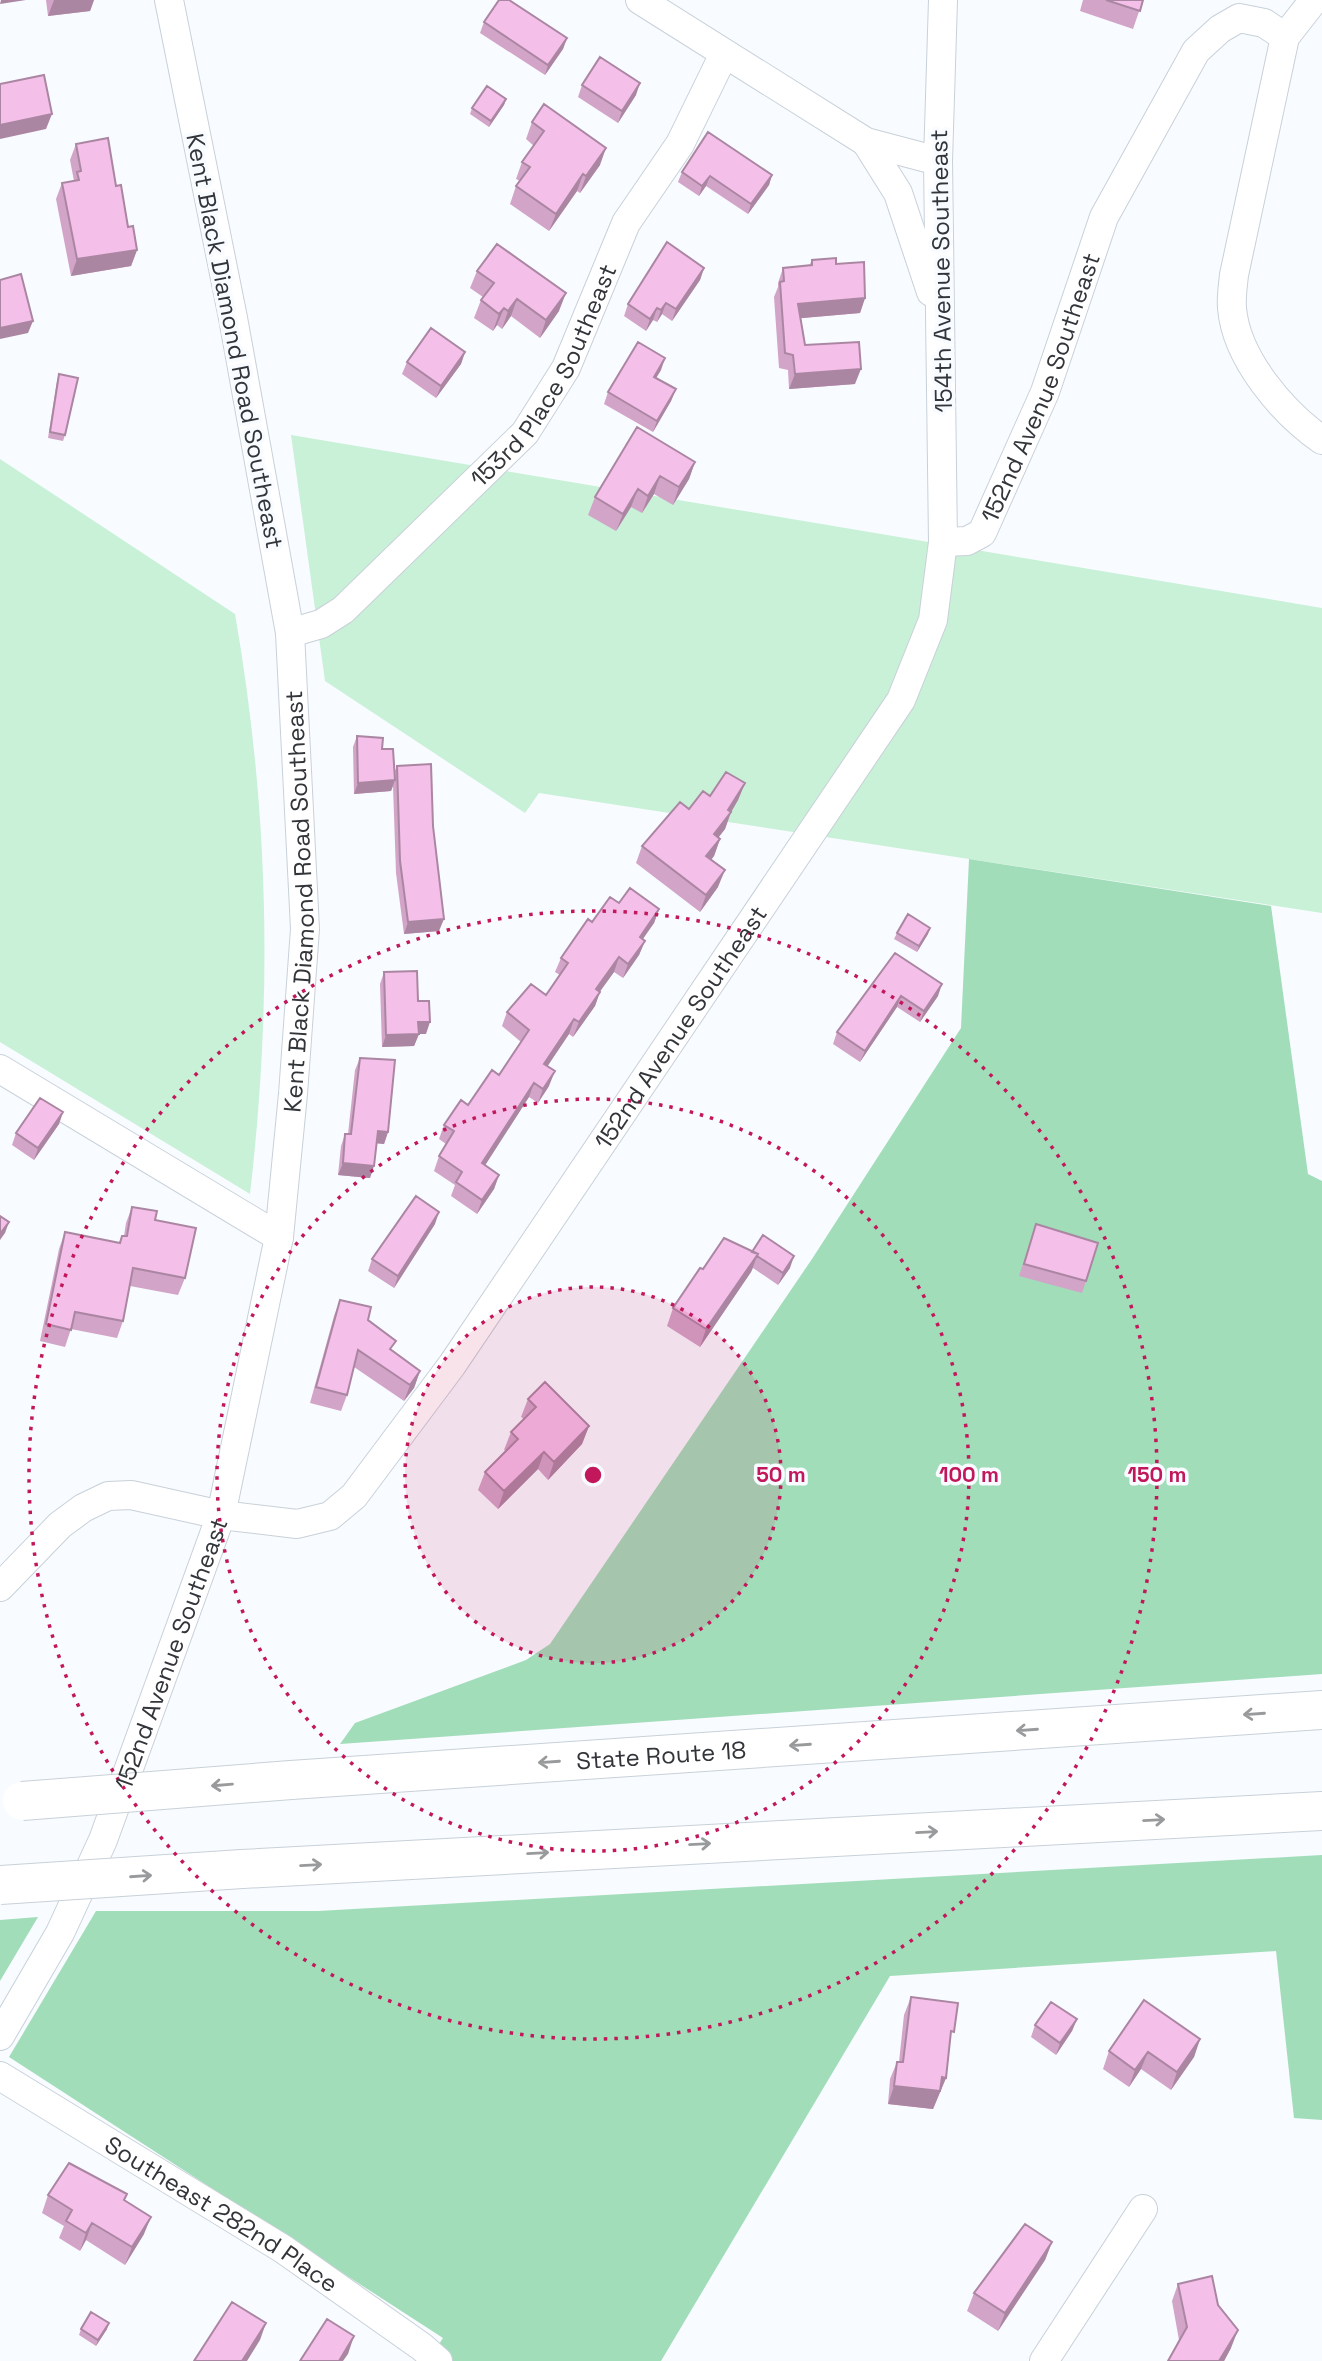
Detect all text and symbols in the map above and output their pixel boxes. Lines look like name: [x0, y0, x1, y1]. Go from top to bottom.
street label: 154th Avenue Southeast: [923, 129, 959, 413]
street label: Kent Black Diamond Road Southeast: [179, 131, 291, 551]
street label: 152nd Avenue Southeast: [973, 249, 1106, 527]
street label: 153rd Place Southeast: [463, 259, 623, 493]
street label: Kent Black Diamond Road Southeast: [276, 690, 321, 1114]
street label: 152nd Avenue Southeast: [587, 899, 773, 1155]
text: 50 m: [756, 1461, 806, 1488]
text: 100 m: [939, 1461, 999, 1488]
text: 150 m: [1128, 1461, 1186, 1488]
centre of rings: [581, 1463, 605, 1487]
street label: 152nd Avenue Southeast: [107, 1513, 234, 1794]
one-way arrow: [1243, 1708, 1266, 1721]
one-way arrow: [1016, 1724, 1039, 1737]
street label: State Route 18: [575, 1734, 747, 1776]
one-way arrow: [789, 1739, 812, 1752]
one-way arrow: [537, 1756, 560, 1769]
one-way arrow: [211, 1779, 234, 1792]
one-way arrow: [1142, 1813, 1165, 1826]
one-way arrow: [915, 1825, 938, 1838]
one-way arrow: [688, 1837, 710, 1850]
one-way arrow: [526, 1846, 549, 1859]
one-way arrow: [299, 1858, 321, 1871]
one-way arrow: [130, 1869, 153, 1882]
street label: Southeast 282nd Place: [99, 2128, 345, 2299]

